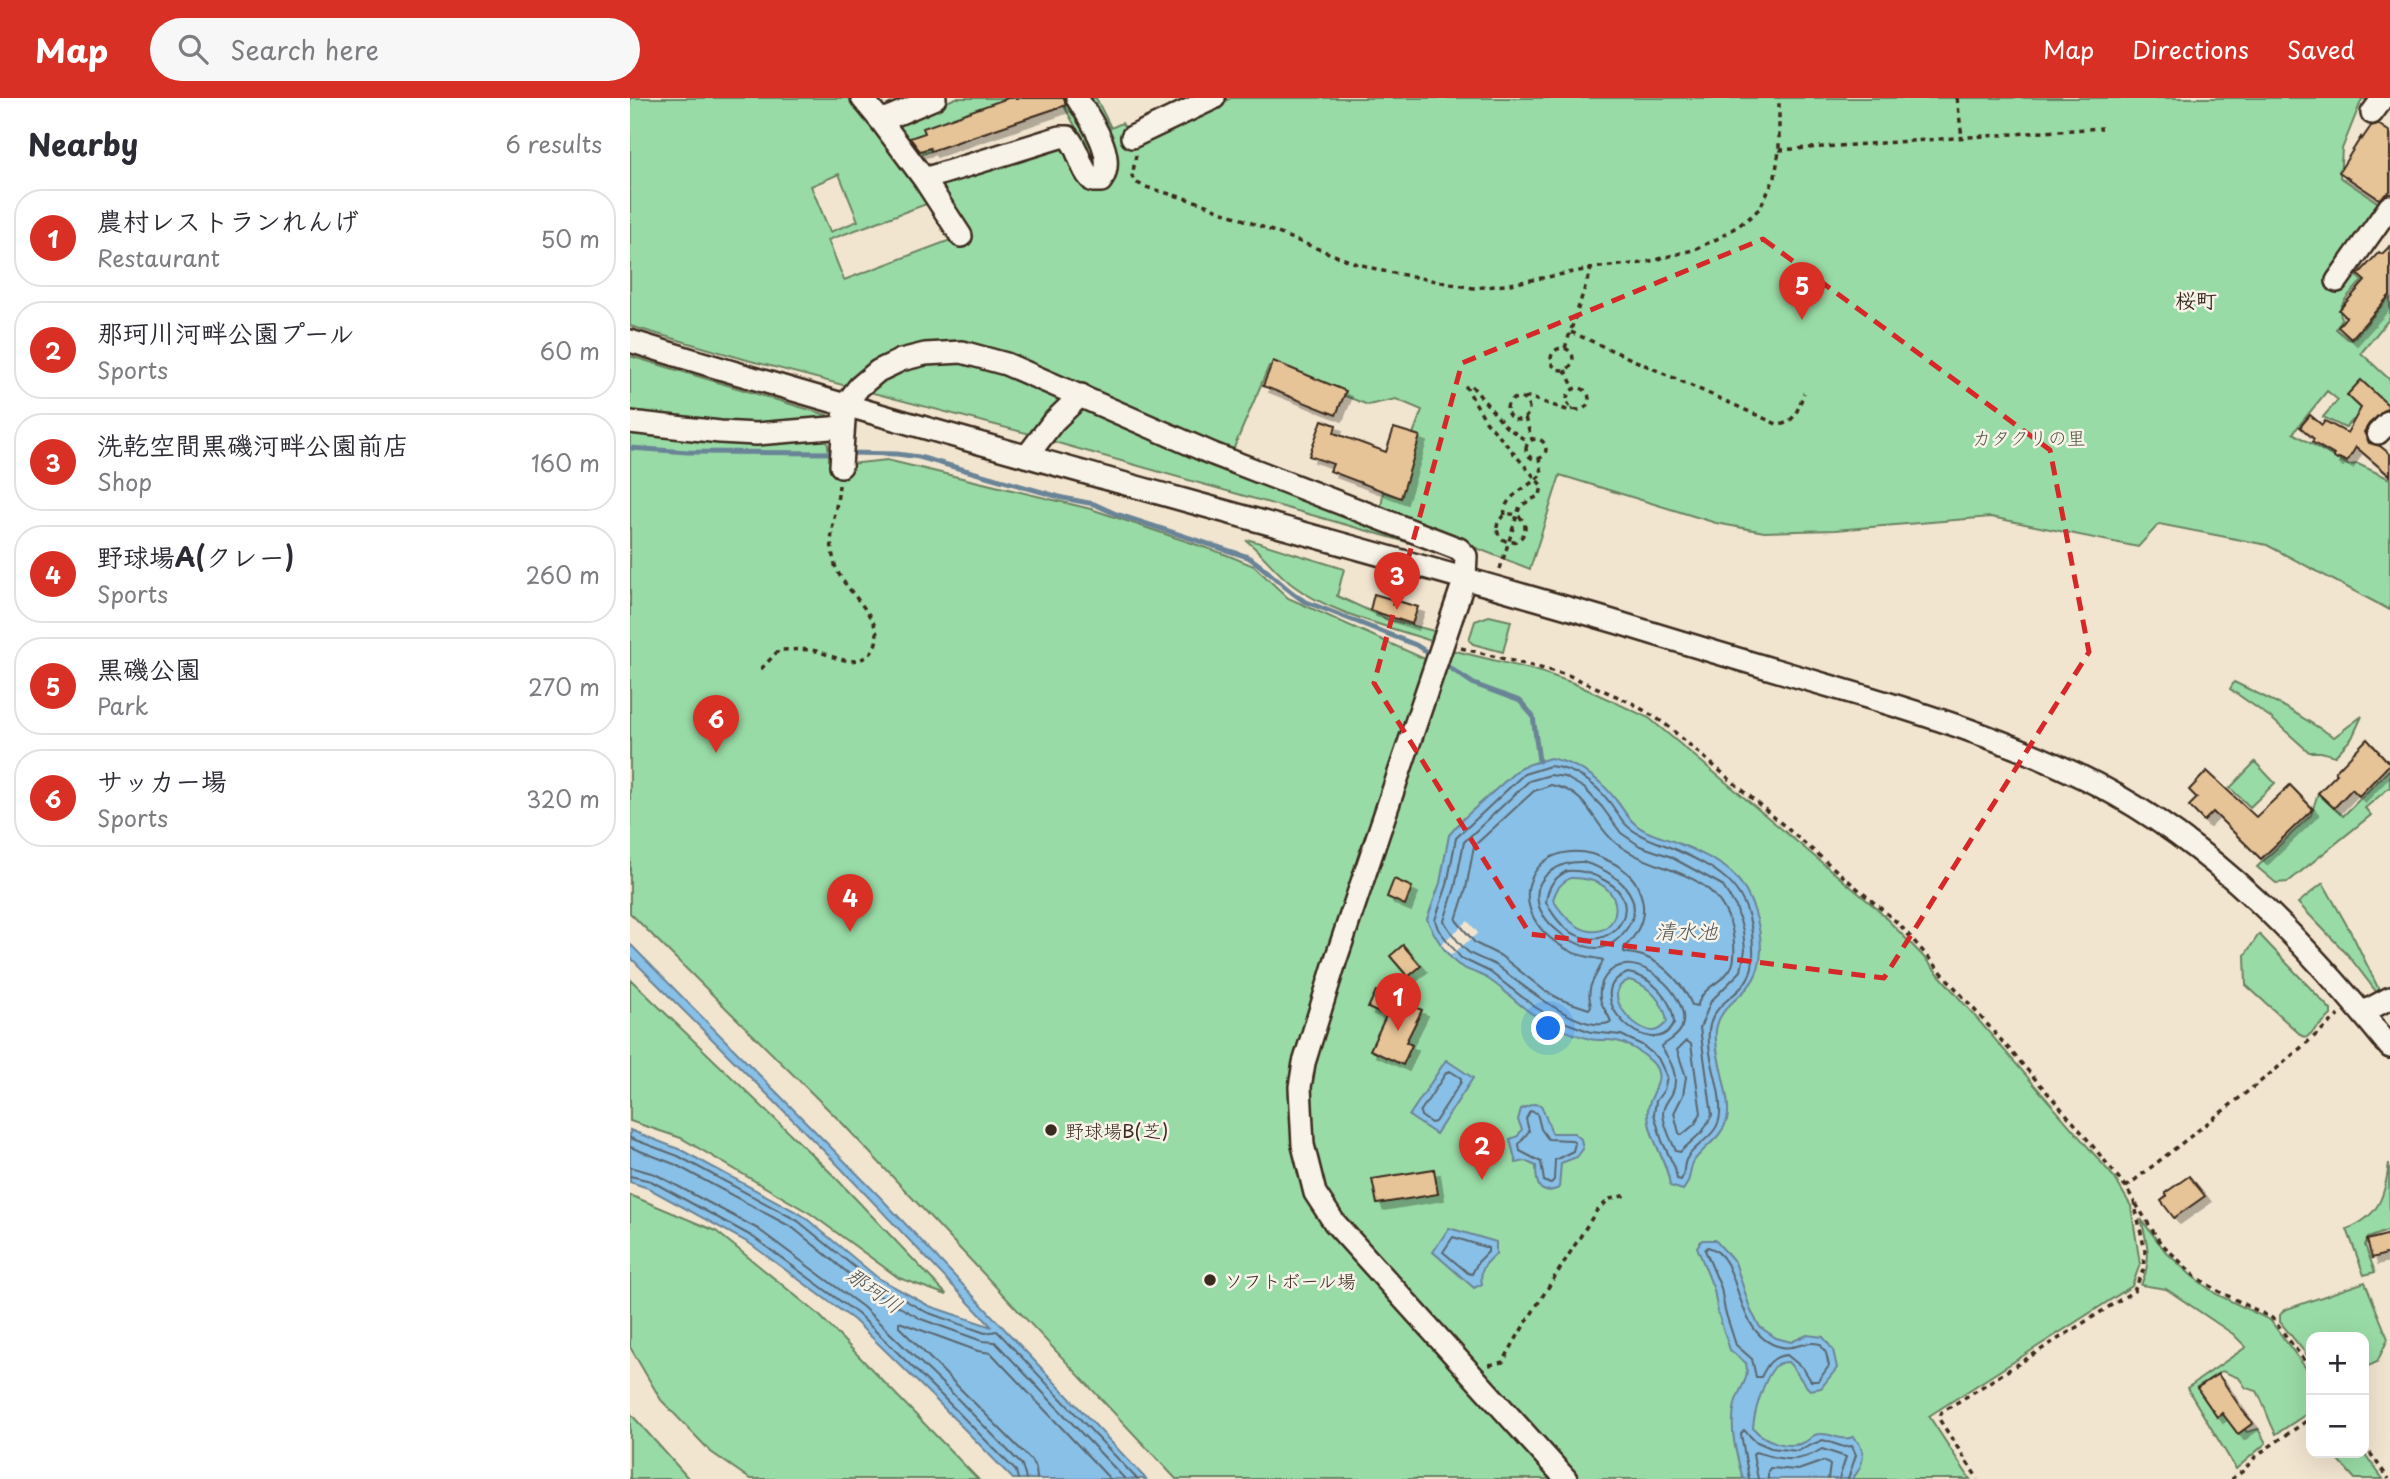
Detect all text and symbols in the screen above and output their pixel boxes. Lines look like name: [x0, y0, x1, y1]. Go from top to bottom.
search box: [150, 18, 640, 81]
text: Map: [35, 24, 108, 74]
icon: search: [174, 30, 212, 68]
text: Search here: [230, 30, 379, 69]
text: Map: [2043, 31, 2094, 67]
text: Directions: [2132, 31, 2249, 67]
text: Saved: [2287, 31, 2355, 67]
text: Nearby: [28, 121, 138, 166]
text: 6 results: [506, 126, 602, 161]
text: 農村レストランれんげ: [97, 201, 359, 240]
text: 1: [48, 221, 59, 256]
text: 50 m: [540, 221, 600, 256]
text: Restaurant: [97, 240, 220, 275]
pin: 5: [1779, 262, 1825, 320]
district label: 桜町: [2175, 283, 2217, 315]
text: 那珂川河畔公園プール: [97, 313, 354, 352]
text: 2: [45, 333, 61, 368]
text: 60 m: [540, 333, 600, 368]
text: Sports: [97, 352, 168, 387]
park label: カタクリの里: [1972, 423, 2086, 451]
text: 洗乾空間黒磯河畔公園前店: [97, 425, 409, 464]
text: 3: [45, 445, 61, 480]
text: 160 m: [531, 445, 600, 480]
text: Shop: [97, 464, 152, 499]
text: 野球場A(クレー): [97, 537, 294, 576]
pin: 3: [1374, 552, 1420, 610]
text: 4: [45, 557, 61, 592]
text: 260 m: [525, 557, 600, 592]
text: Sports: [97, 576, 168, 611]
text: 黒磯公園: [97, 649, 201, 688]
text: 5: [46, 669, 60, 704]
text: 270 m: [528, 669, 600, 704]
text: Park: [97, 688, 148, 723]
pin: 6: [693, 695, 739, 753]
text: サッカー場: [97, 761, 227, 800]
text: 6: [45, 781, 61, 816]
text: 320 m: [526, 781, 600, 816]
text: Sports: [97, 800, 168, 835]
pin: 4: [827, 874, 873, 932]
water label: 清水池: [1655, 914, 1718, 946]
pin: 1: [1375, 973, 1421, 1031]
your location: [1531, 1011, 1565, 1045]
place label: 野球場B(芝): [1065, 1116, 1169, 1144]
marker: 野球場B(芝): [1043, 1122, 1059, 1138]
pin: 2: [1459, 1122, 1505, 1180]
water label: 那珂川: [840, 1258, 910, 1320]
place label: ソフトボール場: [1224, 1266, 1356, 1294]
marker: ソフトボール場: [1202, 1272, 1218, 1288]
map controls: [2306, 1332, 2369, 1458]
button: +: [2306, 1332, 2369, 1395]
button: −: [2306, 1395, 2369, 1458]

